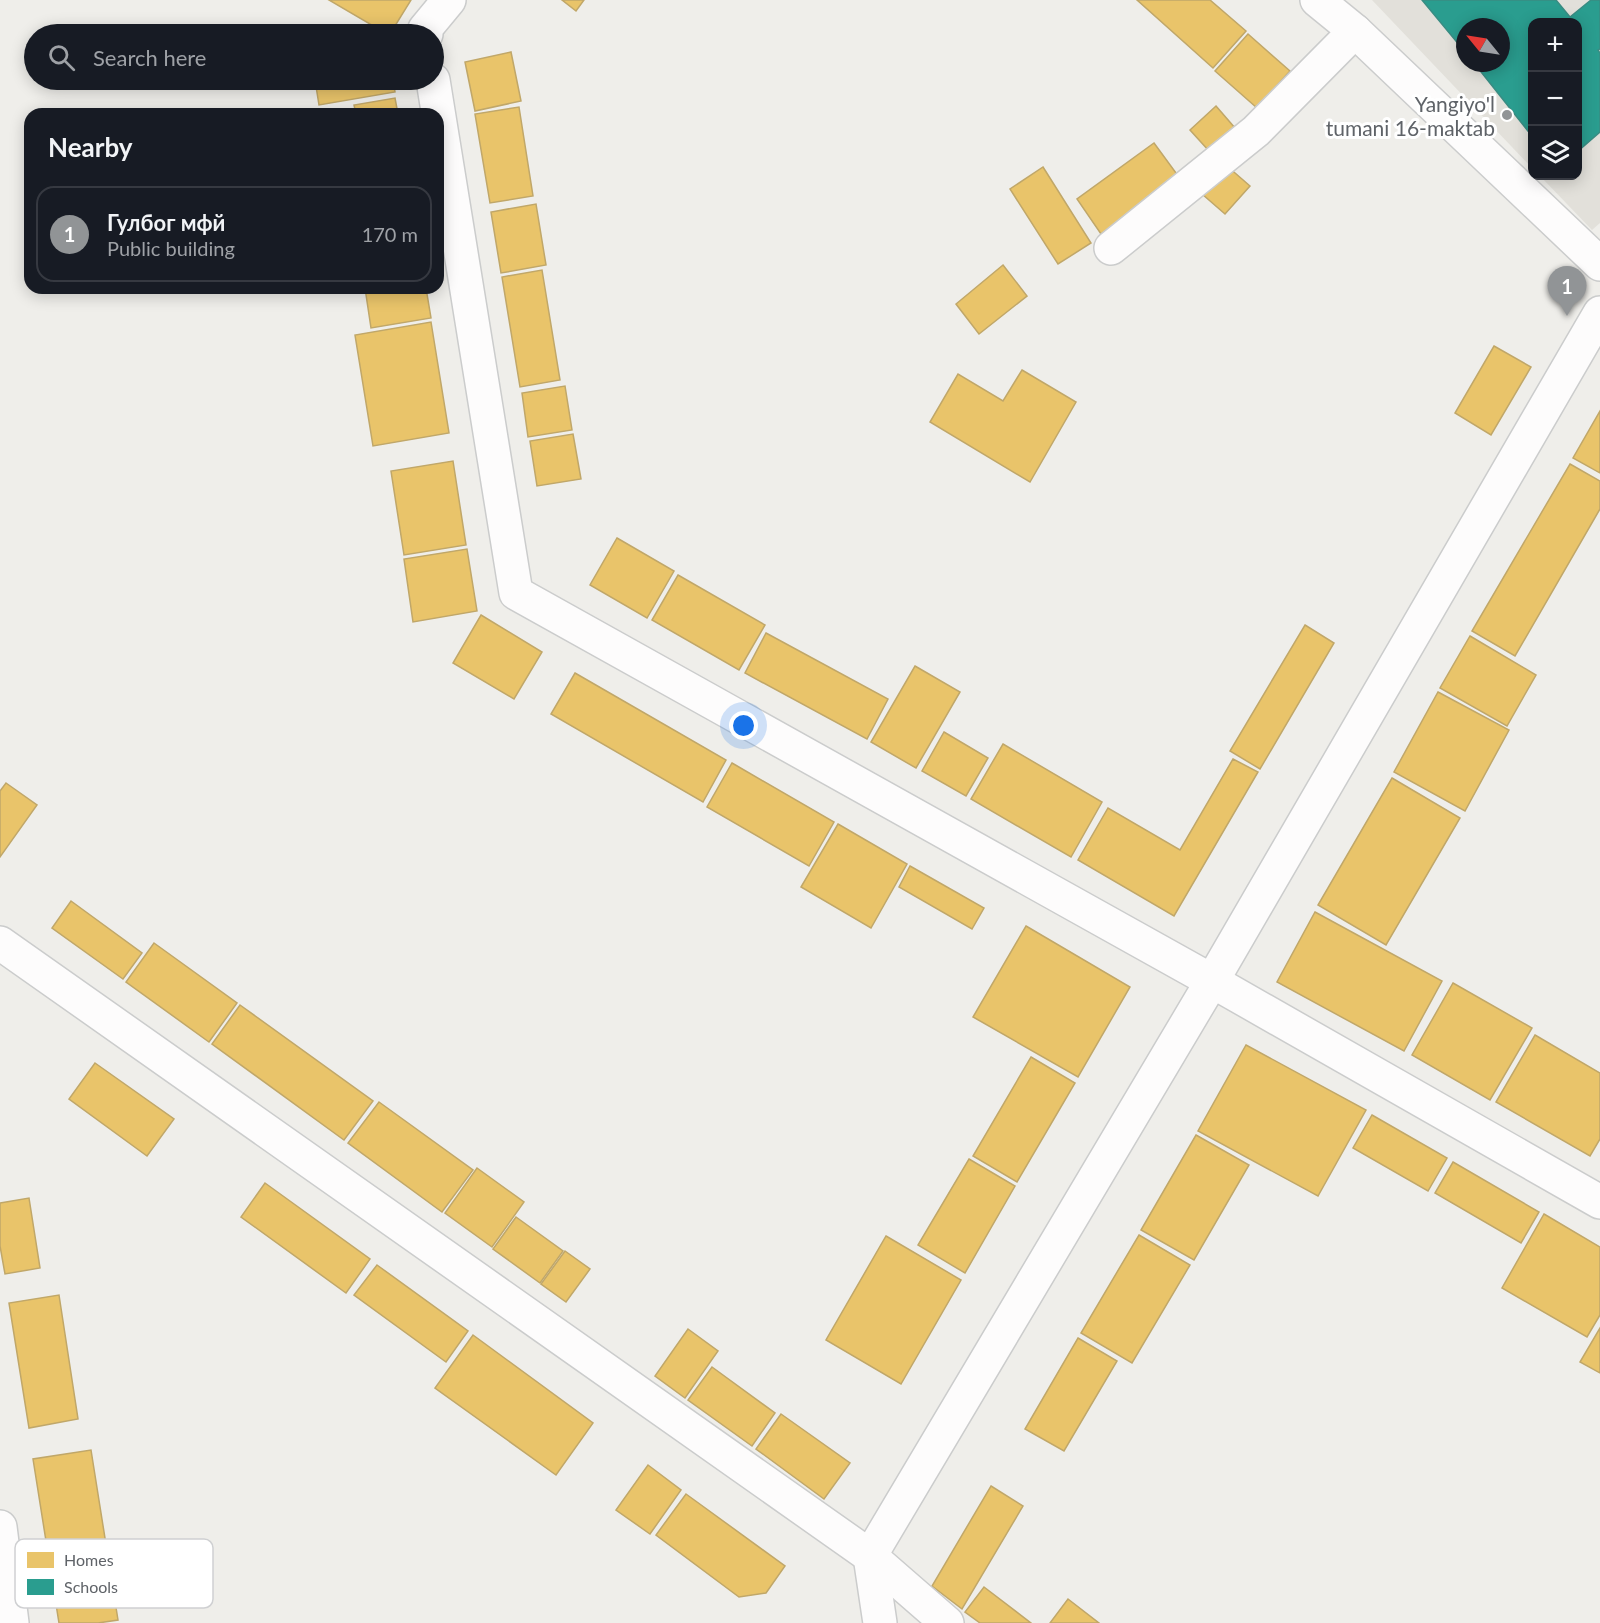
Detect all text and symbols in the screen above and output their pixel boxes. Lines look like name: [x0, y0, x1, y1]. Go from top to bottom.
north arrow: [1456, 18, 1510, 72]
map controls: [1528, 18, 1582, 180]
button: +: [1528, 18, 1582, 72]
search box: [24, 24, 444, 90]
icon: search: [45, 41, 78, 74]
text: Search here: [93, 44, 206, 71]
button: −: [1528, 72, 1582, 126]
place label: Yangiyo'l tumani 16-maktab: [1326, 91, 1495, 140]
marker: Yangiyo'l tumani 16-maktab: [1500, 108, 1514, 122]
button: layers: [1528, 126, 1582, 180]
text: Nearby: [48, 131, 133, 163]
text: Гулбог мфй: [107, 209, 225, 236]
text: 1: [64, 222, 75, 246]
text: 170 m: [362, 222, 418, 246]
text: Public building: [107, 236, 235, 260]
pin: 1: [1548, 266, 1586, 316]
your location: [729, 711, 758, 740]
legend: [15, 1539, 213, 1608]
text: Homes: [64, 1550, 114, 1569]
text: Schools: [64, 1577, 118, 1596]

